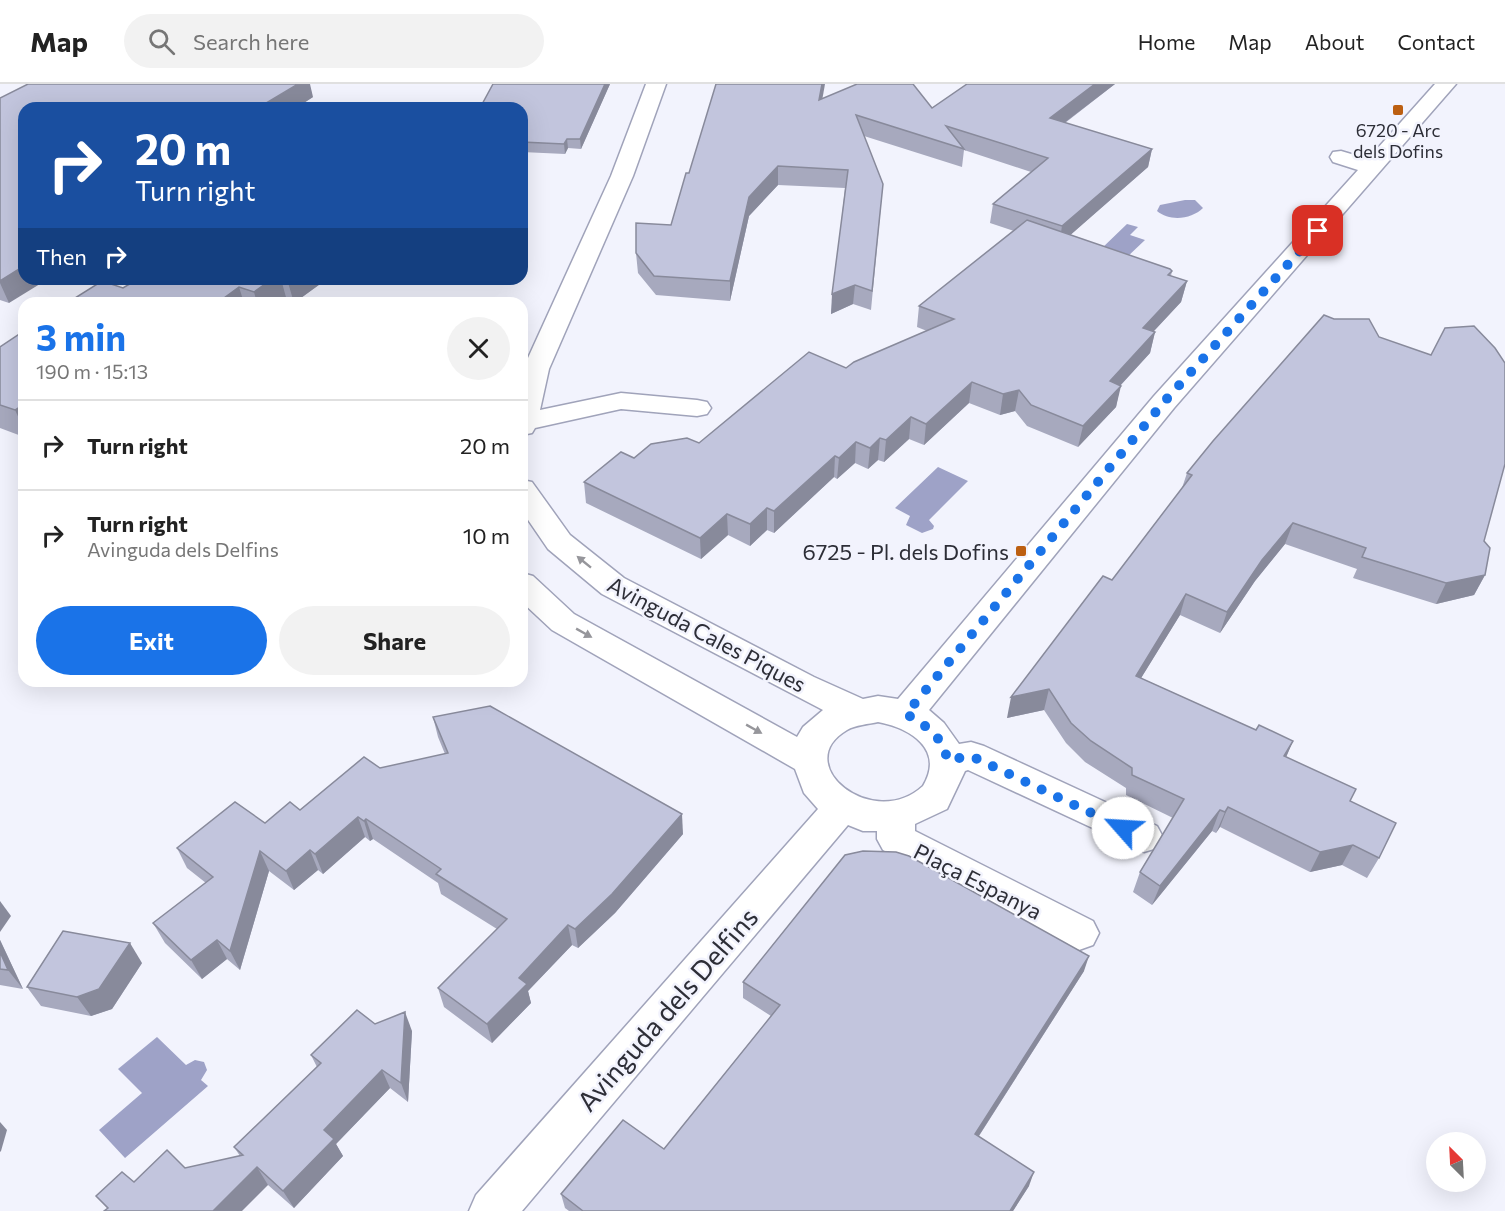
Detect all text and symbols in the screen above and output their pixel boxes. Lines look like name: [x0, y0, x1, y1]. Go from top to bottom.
search box: [124, 14, 544, 68]
text: Map: [30, 24, 88, 58]
icon: search: [145, 25, 178, 58]
text: Search here: [193, 28, 309, 55]
text: Home: [1138, 29, 1195, 54]
text: Map: [1228, 29, 1272, 54]
text: About: [1305, 29, 1364, 54]
text: Contact: [1397, 29, 1475, 54]
marker: 6720 - Arc dels Dofins: [1391, 103, 1405, 117]
place label: 6720 - Arc dels Dofins: [1353, 119, 1443, 162]
text: 20 m: [135, 122, 231, 174]
icon: right: [36, 126, 114, 204]
text: Turn right: [135, 174, 255, 207]
pin: [1292, 205, 1343, 256]
icon: arrive: [1301, 214, 1334, 247]
icon: right: [99, 240, 132, 273]
text: Then: [36, 243, 87, 270]
text: 3 min: [36, 314, 126, 358]
button: close: [447, 317, 510, 380]
text: 190 m · 15:13: [36, 359, 148, 383]
icon: right: [36, 429, 69, 462]
text: Turn right: [87, 432, 188, 459]
text: 20 m: [460, 432, 510, 459]
text: Turn right: [87, 510, 188, 537]
icon: right: [36, 519, 69, 552]
text: 10 m: [463, 522, 510, 549]
text: Avinguda dels Delfins: [87, 537, 279, 561]
place label: 6725 - Pl. dels Dofins: [802, 538, 1009, 565]
marker: 6725 - Pl. dels Dofins: [1014, 544, 1028, 558]
one-way arrow: [576, 556, 592, 569]
street label: Avinguda Cales Piques: [603, 570, 811, 698]
button: Exit: [36, 606, 267, 675]
button: Share: [279, 606, 510, 675]
one-way arrow: [576, 628, 592, 639]
one-way arrow: [746, 724, 763, 734]
position arrow: [1091, 796, 1155, 860]
street label: Plaça Espanya: [909, 837, 1047, 925]
street label: Avinguda dels Delfins: [570, 900, 764, 1118]
north arrow: [1426, 1132, 1486, 1192]
map controls: [1426, 1132, 1486, 1192]

